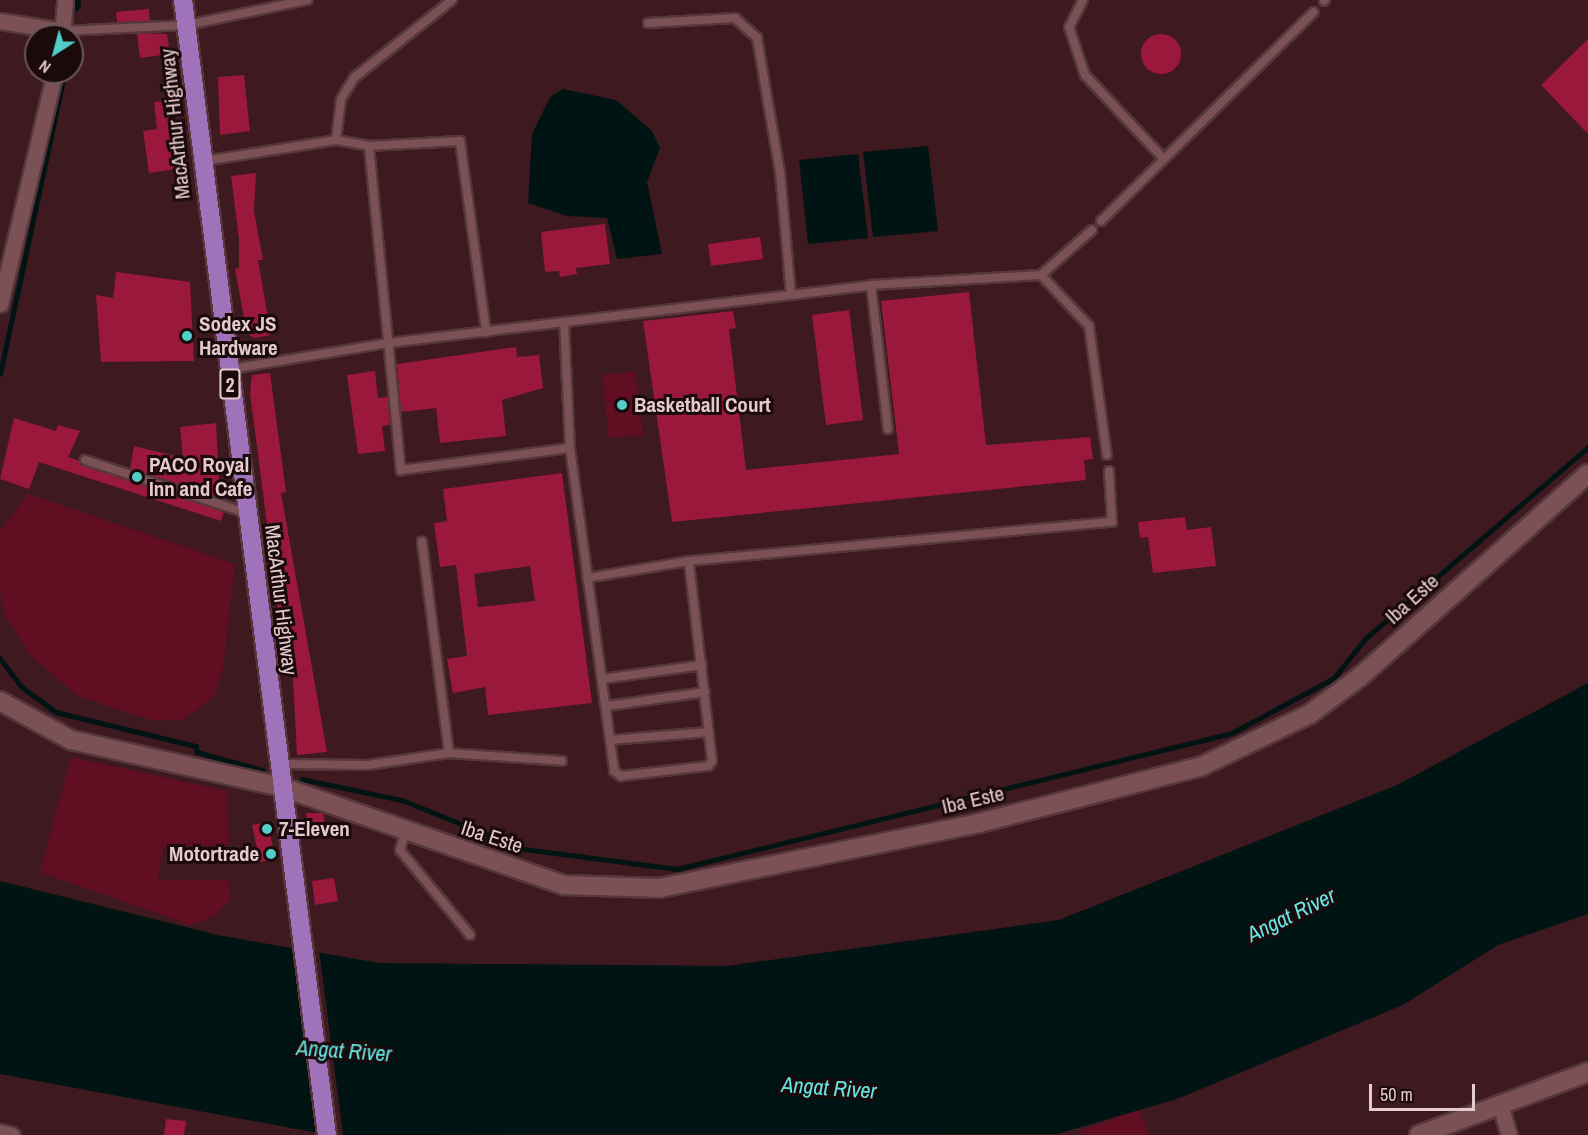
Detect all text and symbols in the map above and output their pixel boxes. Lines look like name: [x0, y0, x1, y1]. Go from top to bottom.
north arrow: [24, 24, 84, 84]
street label: MacArthur Highway: [155, 47, 195, 201]
text: N: [34, 55, 55, 79]
place label: Sodex JS Hardware: [199, 311, 277, 361]
marker: Sodex JS Hardware: [180, 329, 194, 343]
road number: 2: [218, 367, 242, 401]
place label: Basketball Court: [634, 392, 771, 418]
marker: Basketball Court: [615, 398, 629, 412]
place label: PACO Royal Inn and Cafe: [149, 452, 252, 502]
marker: PACO Royal Inn and Cafe: [130, 470, 144, 484]
street label: MacArthur Highway: [259, 523, 303, 677]
street label: Iba Este: [1380, 568, 1444, 630]
street label: Iba Este: [939, 781, 1007, 819]
street label: Iba Este: [458, 815, 526, 859]
place label: 7-Eleven: [279, 816, 350, 842]
marker: 7-Eleven: [260, 822, 274, 836]
place label: Motortrade: [169, 841, 259, 867]
marker: Motortrade: [264, 847, 278, 861]
water label: Angat River: [1242, 882, 1340, 948]
water label: Angat River: [296, 1035, 392, 1067]
water label: Angat River: [781, 1072, 877, 1104]
scale bar: [1372, 1072, 1478, 1110]
text: 50 m: [1380, 1082, 1413, 1107]

